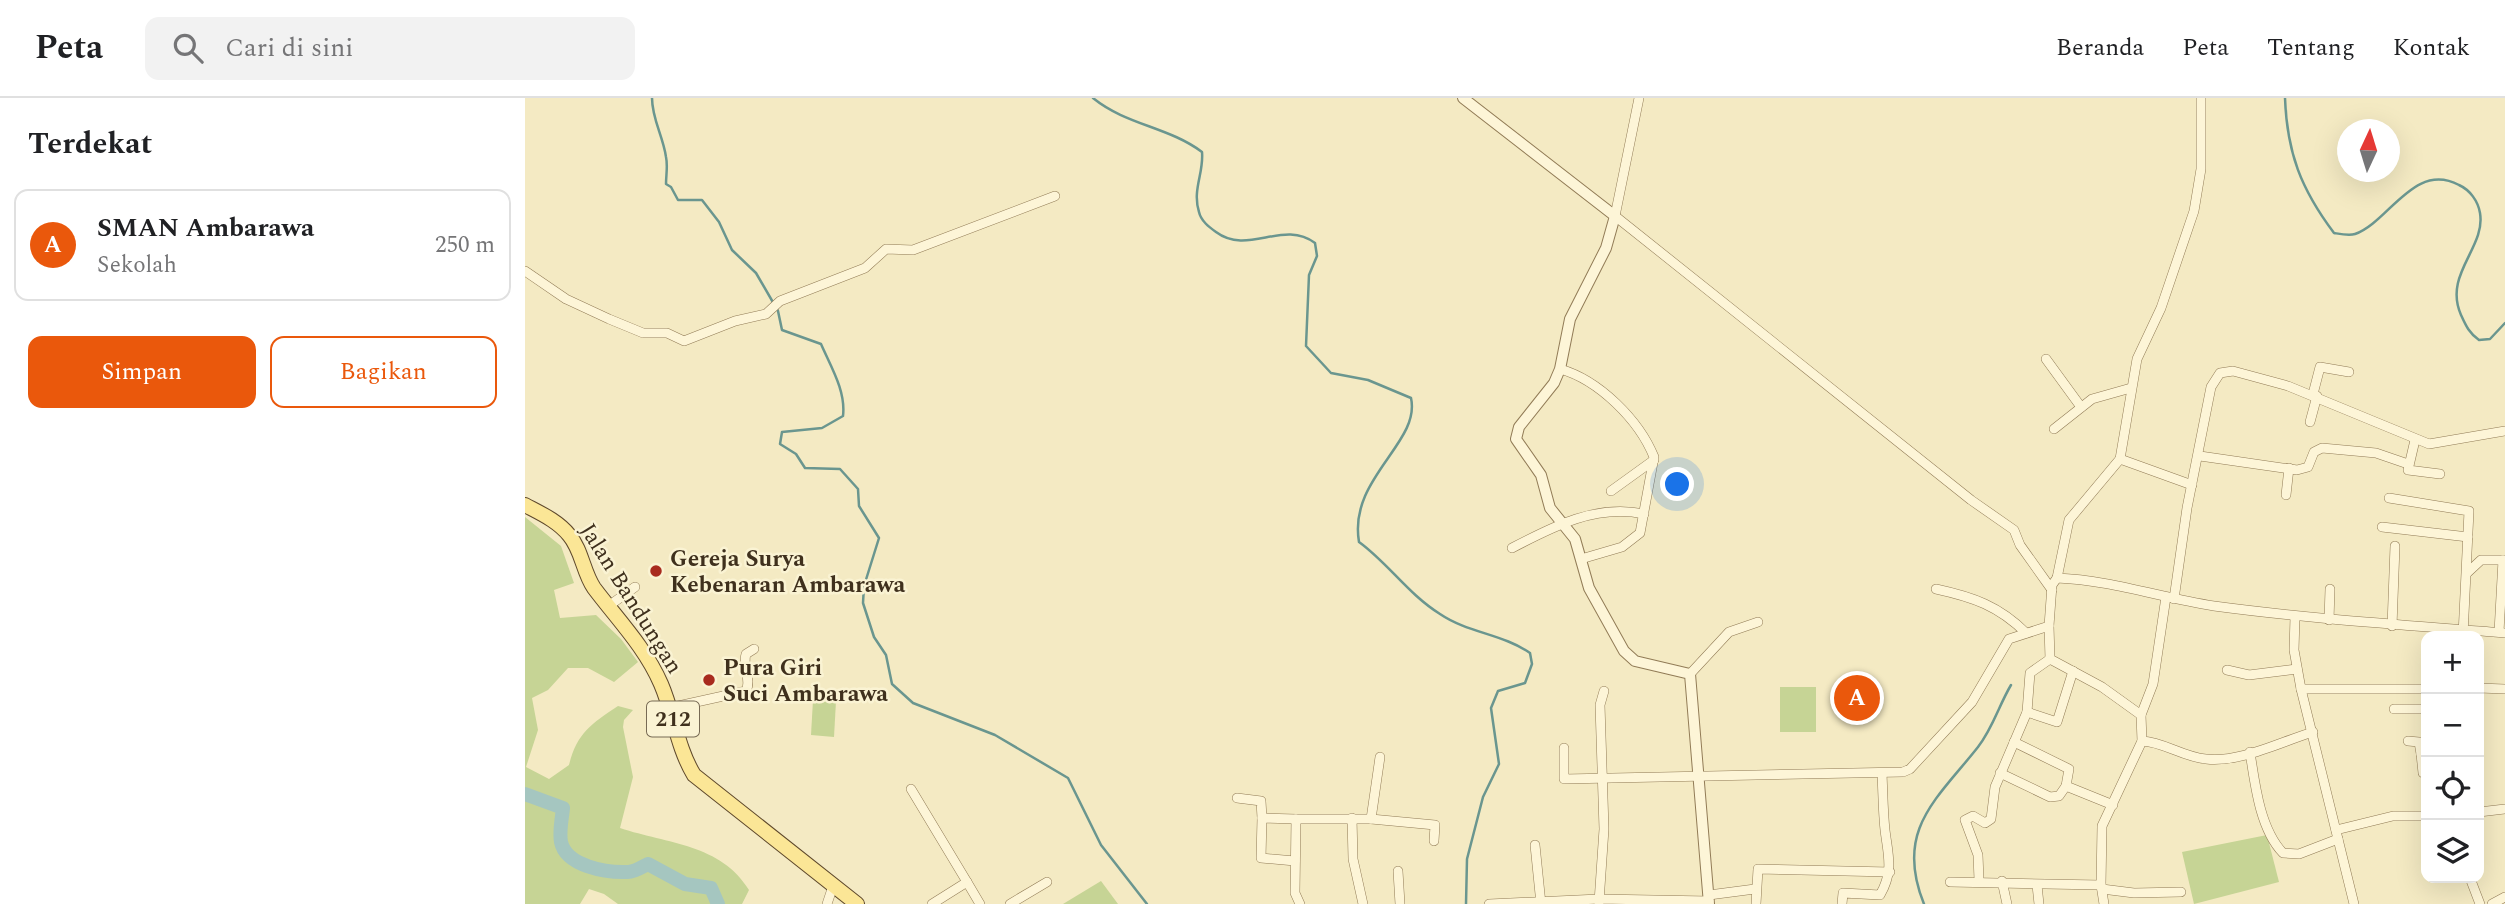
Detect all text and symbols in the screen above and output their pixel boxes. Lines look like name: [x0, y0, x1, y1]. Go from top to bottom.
search box: [145, 17, 635, 80]
text: Peta: [35, 23, 103, 73]
text: Cari di sini: [225, 28, 353, 68]
icon: search: [169, 29, 207, 67]
text: Beranda: [2056, 30, 2144, 66]
text: Peta: [2182, 30, 2229, 66]
text: Tentang: [2267, 30, 2355, 66]
text: Kontak: [2393, 30, 2470, 66]
north arrow: [2337, 119, 2400, 182]
text: Terdekat: [28, 121, 152, 167]
text: SMAN Ambarawa: [97, 208, 314, 248]
text: A: [44, 228, 62, 263]
text: 250 m: [435, 228, 495, 263]
text: Sekolah: [97, 248, 177, 283]
button: Simpan: [28, 336, 256, 408]
button: Bagikan: [270, 336, 497, 408]
your location: [1660, 467, 1694, 501]
street label: Jalan Bandungan: [570, 516, 691, 681]
place label: Gereja Surya Kebenaran Ambarawa: [670, 542, 905, 603]
marker: Gereja Surya Kebenaran Ambarawa: [648, 563, 664, 579]
map controls: [2421, 631, 2484, 883]
button: +: [2421, 631, 2484, 694]
place label: Pura Giri Suci Ambarawa: [723, 651, 888, 712]
marker: Pura Giri Suci Ambarawa: [701, 672, 717, 688]
pin: A: [1834, 672, 1880, 724]
button: −: [2421, 694, 2484, 757]
road number: 212: [647, 702, 699, 736]
button: locate: [2421, 757, 2484, 820]
button: layers: [2421, 820, 2484, 883]

